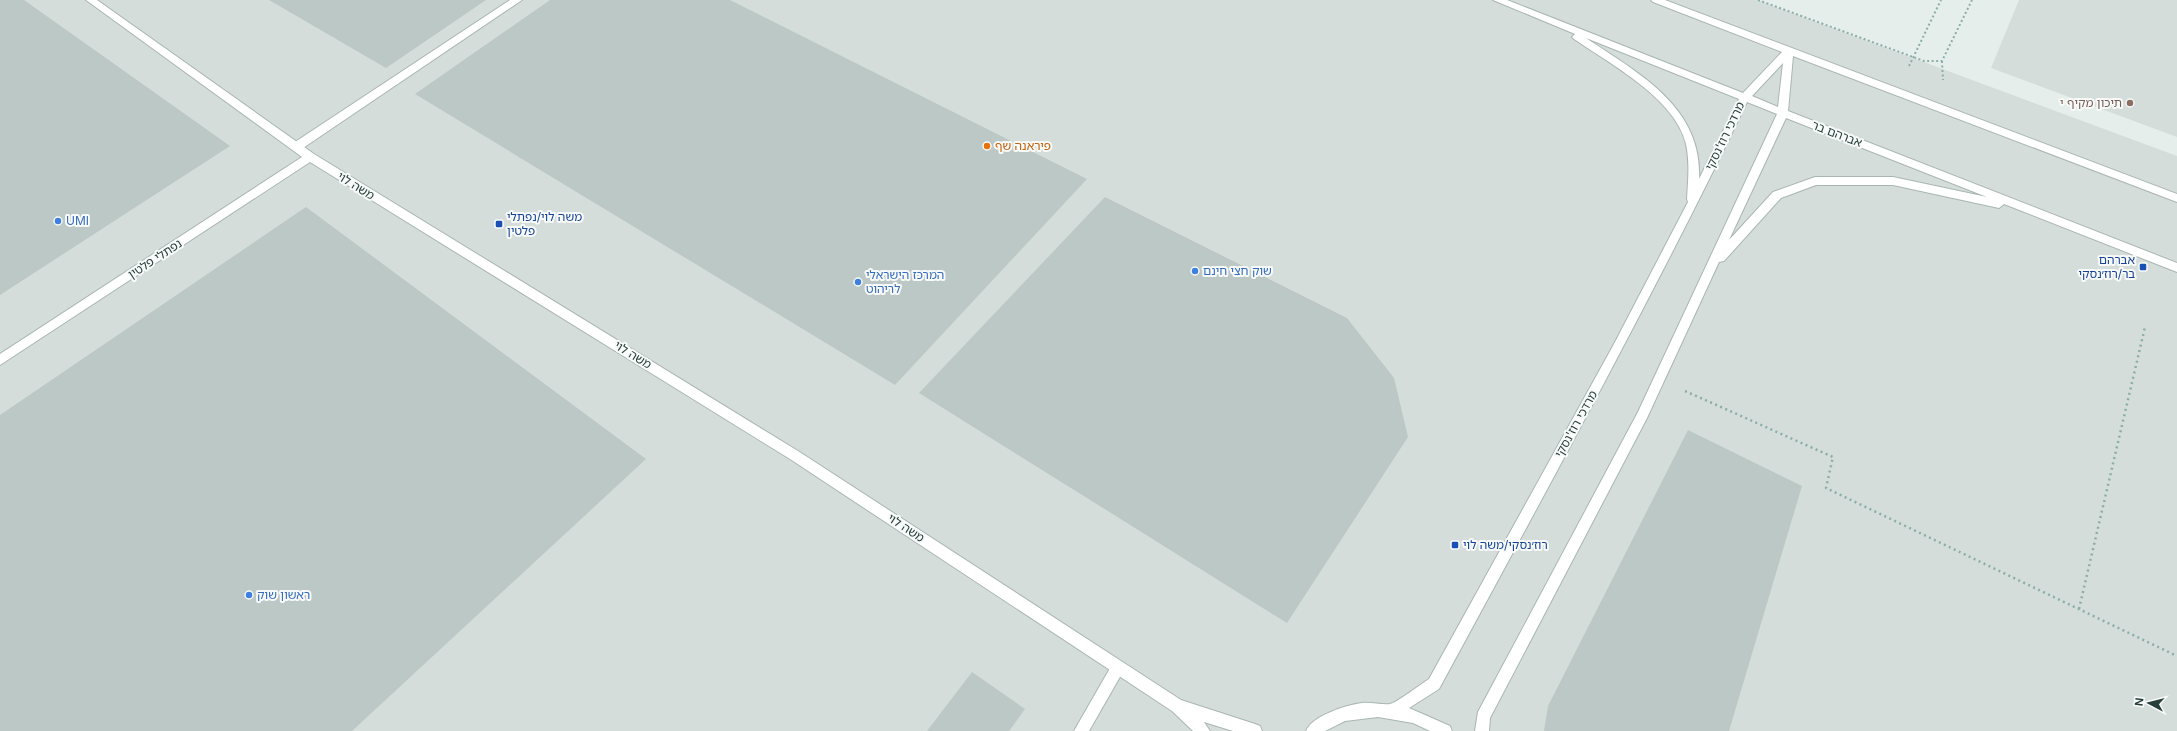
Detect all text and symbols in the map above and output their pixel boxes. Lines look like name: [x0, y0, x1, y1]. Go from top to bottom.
place label: תיכון מקיף י: [2060, 95, 2122, 110]
marker: תיכון מקיף י: [2125, 98, 2135, 108]
street label: מרדכי רוז'נסקי: [1702, 99, 1748, 172]
street label: אברהם בר: [1810, 117, 1865, 150]
place label: פיראנה שף: [995, 138, 1051, 153]
marker: פיראנה שף: [982, 141, 992, 151]
street label: משה לוי: [335, 168, 378, 203]
place label: משה לוי/נפתלי פלטין: [507, 209, 582, 238]
place label: UMI: [66, 213, 89, 228]
marker: UMI: [53, 216, 63, 226]
marker: משה לוי/נפתלי פלטין: [494, 219, 504, 229]
street label: נפתלי פלטין: [125, 236, 185, 282]
place label: אברהם בר/רוז׳נסקי: [2078, 252, 2135, 281]
marker: אברהם בר/רוז׳נסקי: [2138, 262, 2148, 272]
place label: שוק חצי חינם: [1203, 263, 1272, 278]
marker: שוק חצי חינם: [1190, 266, 1200, 276]
place label: המרכז הישראלי לריהוט: [866, 267, 944, 296]
marker: המרכז הישראלי לריהוט: [853, 277, 863, 287]
street label: משה לוי: [612, 337, 655, 372]
street label: מרדכי רוז'נסקי: [1551, 388, 1600, 460]
street label: משה לוי: [885, 510, 928, 545]
place label: רוז׳נסקי/משה לוי: [1463, 537, 1548, 552]
marker: רוז׳נסקי/משה לוי: [1450, 540, 1460, 550]
place label: ראשון שוק: [257, 587, 310, 602]
marker: ראשון שוק: [244, 590, 254, 600]
north arrow: [2129, 683, 2169, 723]
text: N: [2132, 697, 2147, 707]

